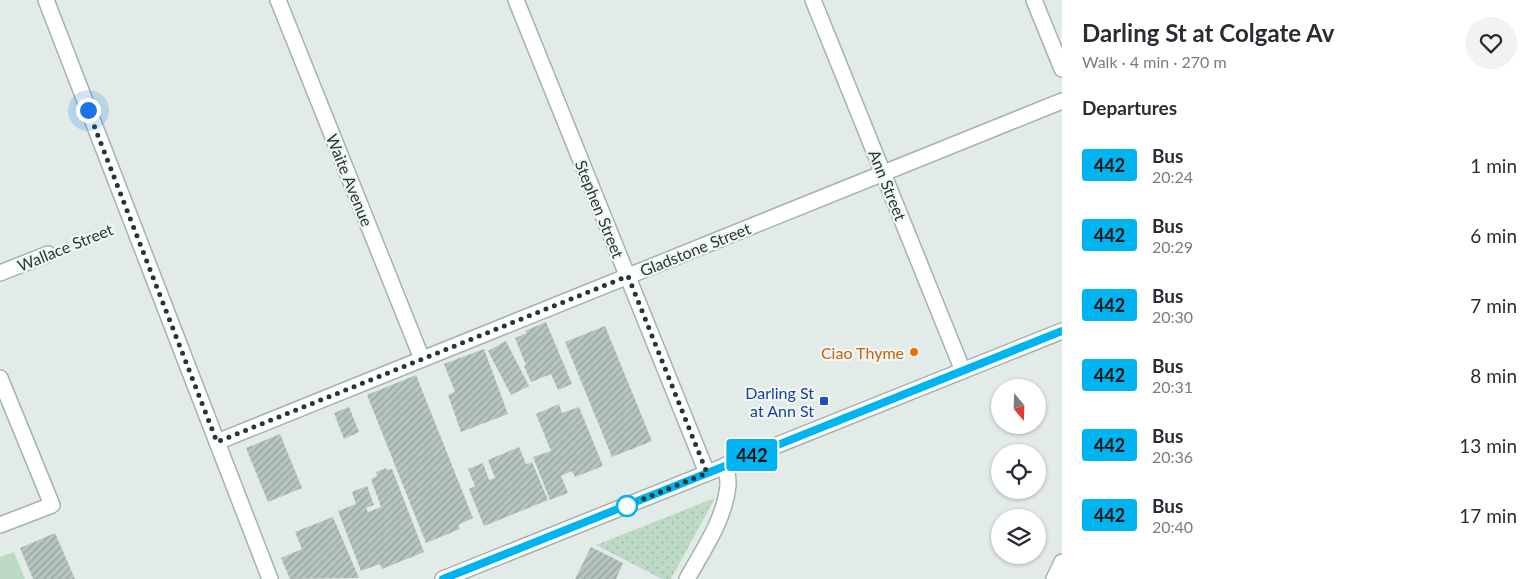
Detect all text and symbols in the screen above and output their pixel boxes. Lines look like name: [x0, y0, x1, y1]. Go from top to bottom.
button: heart: [1465, 17, 1517, 69]
text: Darling St at Colgate Av: [1082, 18, 1334, 47]
text: Walk · 4 min · 270 m: [1082, 52, 1227, 71]
text: Departures: [1082, 96, 1177, 119]
your location: [76, 98, 101, 123]
street label: Waite Avenue: [323, 131, 377, 229]
text: Bus: [1152, 144, 1183, 167]
street label: Ann Street: [865, 147, 911, 224]
text: 442: [1094, 154, 1125, 176]
text: 1 min: [1470, 154, 1517, 177]
street label: Stephen Street: [572, 157, 628, 261]
text: 20:24: [1152, 167, 1193, 186]
text: Bus: [1152, 214, 1183, 237]
street label: Gladstone Street: [637, 218, 753, 280]
street label: Wallace Street: [14, 219, 116, 275]
text: 442: [1094, 224, 1125, 246]
text: 6 min: [1470, 224, 1517, 247]
text: 20:29: [1152, 237, 1193, 256]
text: Bus: [1152, 284, 1183, 307]
text: 442: [1094, 294, 1125, 316]
text: 7 min: [1470, 294, 1517, 317]
text: 20:30: [1152, 307, 1193, 326]
place label: Ciao Thyme: [821, 343, 904, 362]
marker: Ciao Thyme: [908, 346, 920, 358]
text: Bus: [1152, 354, 1183, 377]
text: 442: [1094, 364, 1125, 386]
text: 8 min: [1470, 364, 1517, 387]
text: 20:31: [1152, 377, 1193, 396]
north arrow: [991, 379, 1046, 434]
map controls: [991, 379, 1046, 564]
place label: Darling St at Ann St: [745, 383, 814, 420]
marker: Darling St at Ann St: [818, 395, 830, 407]
text: Bus: [1152, 424, 1183, 447]
text: 442: [1094, 434, 1125, 456]
text: 13 min: [1459, 434, 1517, 457]
line badge: 442: [723, 439, 781, 471]
text: 442: [736, 444, 768, 466]
button: locate: [991, 444, 1046, 499]
text: 20:36: [1152, 447, 1193, 466]
text: Bus: [1152, 494, 1183, 517]
unlabelled marker: [616, 495, 638, 517]
text: 442: [1094, 504, 1125, 526]
text: 17 min: [1459, 504, 1517, 527]
button: layers: [991, 509, 1046, 564]
text: 20:40: [1152, 517, 1193, 536]

